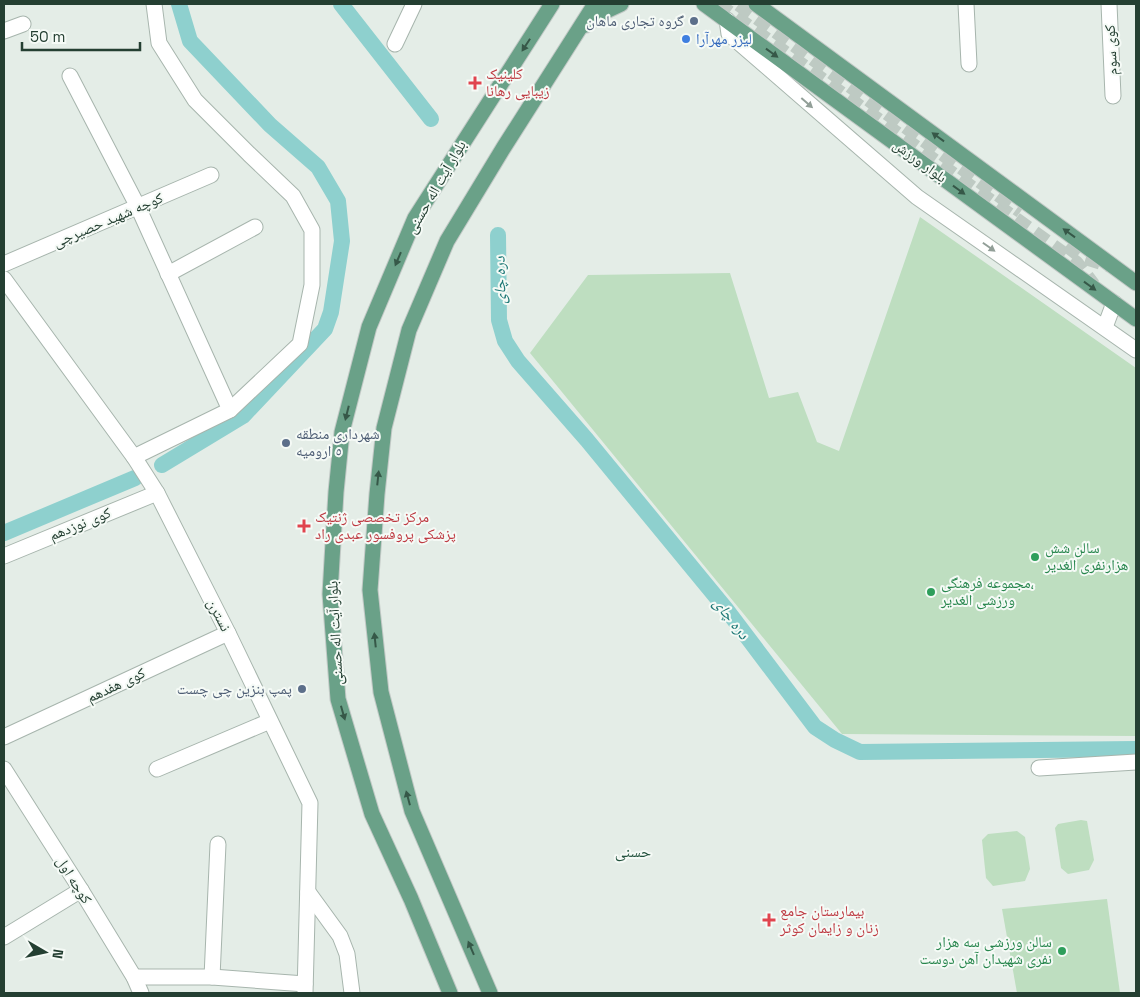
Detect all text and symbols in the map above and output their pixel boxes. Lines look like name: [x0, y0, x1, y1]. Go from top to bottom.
place label: گروه تجاری ماهان: [586, 11, 684, 31]
marker: گروه تجاری ماهان: [688, 15, 700, 27]
scale bar: [22, 20, 140, 52]
street label: کوی سوم: [1100, 24, 1122, 76]
text: 50 m: [30, 27, 65, 46]
place label: لیزر مهرآرا: [696, 29, 752, 48]
marker: لیزر مهرآرا: [680, 33, 692, 45]
one-way arrow: [521, 38, 530, 51]
one-way arrow: [765, 48, 778, 58]
place label: کلینیک زیبایی رهانا: [486, 64, 550, 101]
marker: کلینیک زیبایی رهانا: [468, 76, 482, 90]
one-way arrow: [801, 97, 814, 108]
one-way arrow: [931, 132, 945, 142]
street label: بلوار ورزش: [889, 135, 951, 187]
street label: بلوار آیت اله حسنی: [401, 137, 471, 237]
one-way arrow: [952, 185, 966, 195]
street label: کوچه شهید حصیرچی: [50, 188, 166, 252]
one-way arrow: [1062, 228, 1076, 238]
one-way arrow: [982, 242, 996, 252]
one-way arrow: [393, 252, 401, 266]
water label: دره چای: [489, 256, 510, 304]
one-way arrow: [1084, 281, 1097, 291]
one-way arrow: [343, 405, 351, 420]
place label: شهردارى منطقه ٥ ارومیه: [296, 424, 380, 460]
marker: شهردارى منطقه ٥ ارومیه: [280, 437, 292, 449]
one-way arrow: [374, 470, 382, 486]
street label: کوی نوزدهم: [46, 503, 114, 545]
place label: مرکز تخصصی ژنتیک پزشکی پروفسور عبدی راد: [315, 507, 456, 544]
marker: مرکز تخصصی ژنتیک پزشکی پروفسور عبدی راد: [297, 519, 311, 533]
place label: سالن شش هزارنفری الغدیر: [1044, 538, 1128, 575]
marker: سالن شش هزارنفری الغدیر: [1029, 551, 1041, 563]
place label: مجموعه فرهنگی، ورزشی الغدیر: [940, 573, 1034, 610]
street label: بلوار آیت اله حسنی: [322, 580, 348, 686]
marker: مجموعه فرهنگی، ورزشی الغدیر: [925, 586, 937, 598]
water label: دره چای: [709, 593, 755, 644]
street label: نسترن: [202, 595, 236, 635]
one-way arrow: [371, 631, 379, 647]
street label: کوی هفدهم: [83, 663, 149, 707]
place label: پمپ بنزین چى چست: [177, 679, 292, 699]
marker: پمپ بنزین چى چست: [296, 683, 308, 695]
one-way arrow: [339, 706, 347, 721]
one-way arrow: [404, 791, 412, 806]
district label: حسنی: [615, 841, 651, 862]
street label: کوچه اول: [51, 852, 97, 908]
place label: بیمارستان جامع زنان و زایمان کوثر: [779, 901, 879, 938]
marker: بیمارستان جامع زنان و زایمان کوثر: [762, 913, 776, 927]
north arrow: [20, 927, 70, 977]
place label: سالن ورزشی سه هزار نفری شهیدان آهن دوست: [919, 932, 1052, 969]
one-way arrow: [466, 941, 474, 955]
marker: سالن ورزشی سه هزار نفری شهیدان آهن دوست: [1056, 945, 1068, 957]
text: N: [48, 948, 67, 960]

